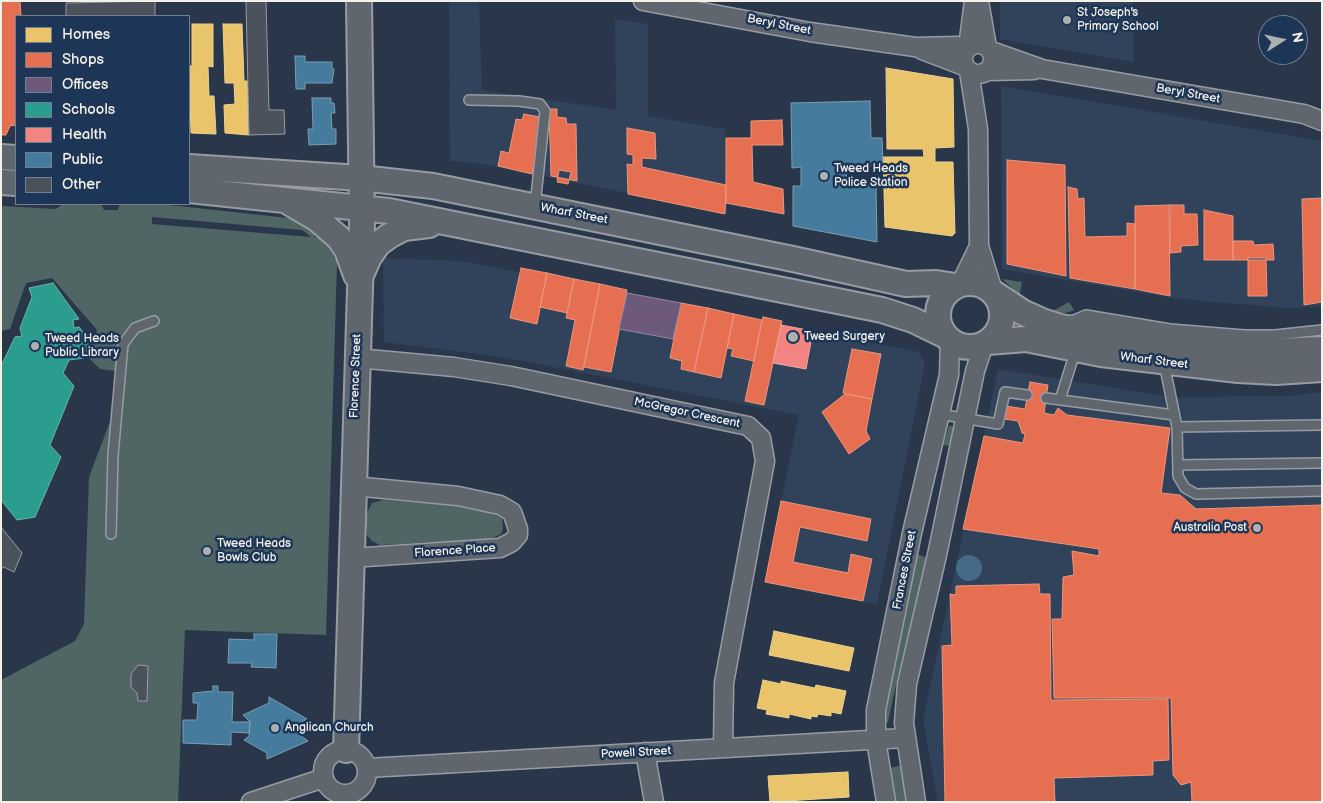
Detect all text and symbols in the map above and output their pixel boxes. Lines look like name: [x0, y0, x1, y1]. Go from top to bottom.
place label: St Joseph's Primary School: [1077, 6, 1159, 34]
street label: Beryl Street: [746, 12, 812, 38]
marker: St Joseph's Primary School: [1061, 14, 1073, 26]
legend: [15, 15, 190, 205]
north arrow: [1258, 15, 1308, 65]
text: Homes: [62, 25, 110, 44]
text: N: [1288, 31, 1307, 44]
text: Shops: [62, 50, 104, 69]
text: Offices: [62, 75, 108, 94]
street label: Beryl Street: [1155, 81, 1221, 107]
text: Schools: [62, 100, 115, 119]
text: Health: [62, 125, 107, 144]
text: Public: [62, 150, 103, 169]
place label: Tweed Heads Police Station: [834, 162, 908, 190]
marker: Tweed Heads Police Station: [818, 170, 830, 182]
text: Other: [62, 175, 101, 194]
street label: Wharf Street: [539, 200, 609, 228]
marker: Tweed Surgery: [786, 330, 800, 344]
place label: Tweed Surgery: [804, 330, 885, 344]
place label: Tweed Heads Public Library: [45, 332, 119, 360]
street label: Florence Street: [347, 334, 365, 418]
marker: Tweed Heads Public Library: [29, 340, 41, 352]
street label: Wharf Street: [1119, 350, 1189, 372]
street label: McGregor Crescent: [633, 395, 741, 431]
place label: Australia Post: [1174, 521, 1247, 535]
marker: Australia Post: [1251, 522, 1263, 534]
street label: Frances Street: [890, 529, 920, 611]
place label: Tweed Heads Bowls Club: [217, 537, 291, 565]
street label: Florence Place: [414, 541, 496, 561]
marker: Tweed Heads Bowls Club: [201, 545, 213, 557]
place label: Anglican Church: [285, 721, 374, 735]
marker: Anglican Church: [269, 722, 281, 734]
street label: Powell Street: [600, 744, 672, 762]

